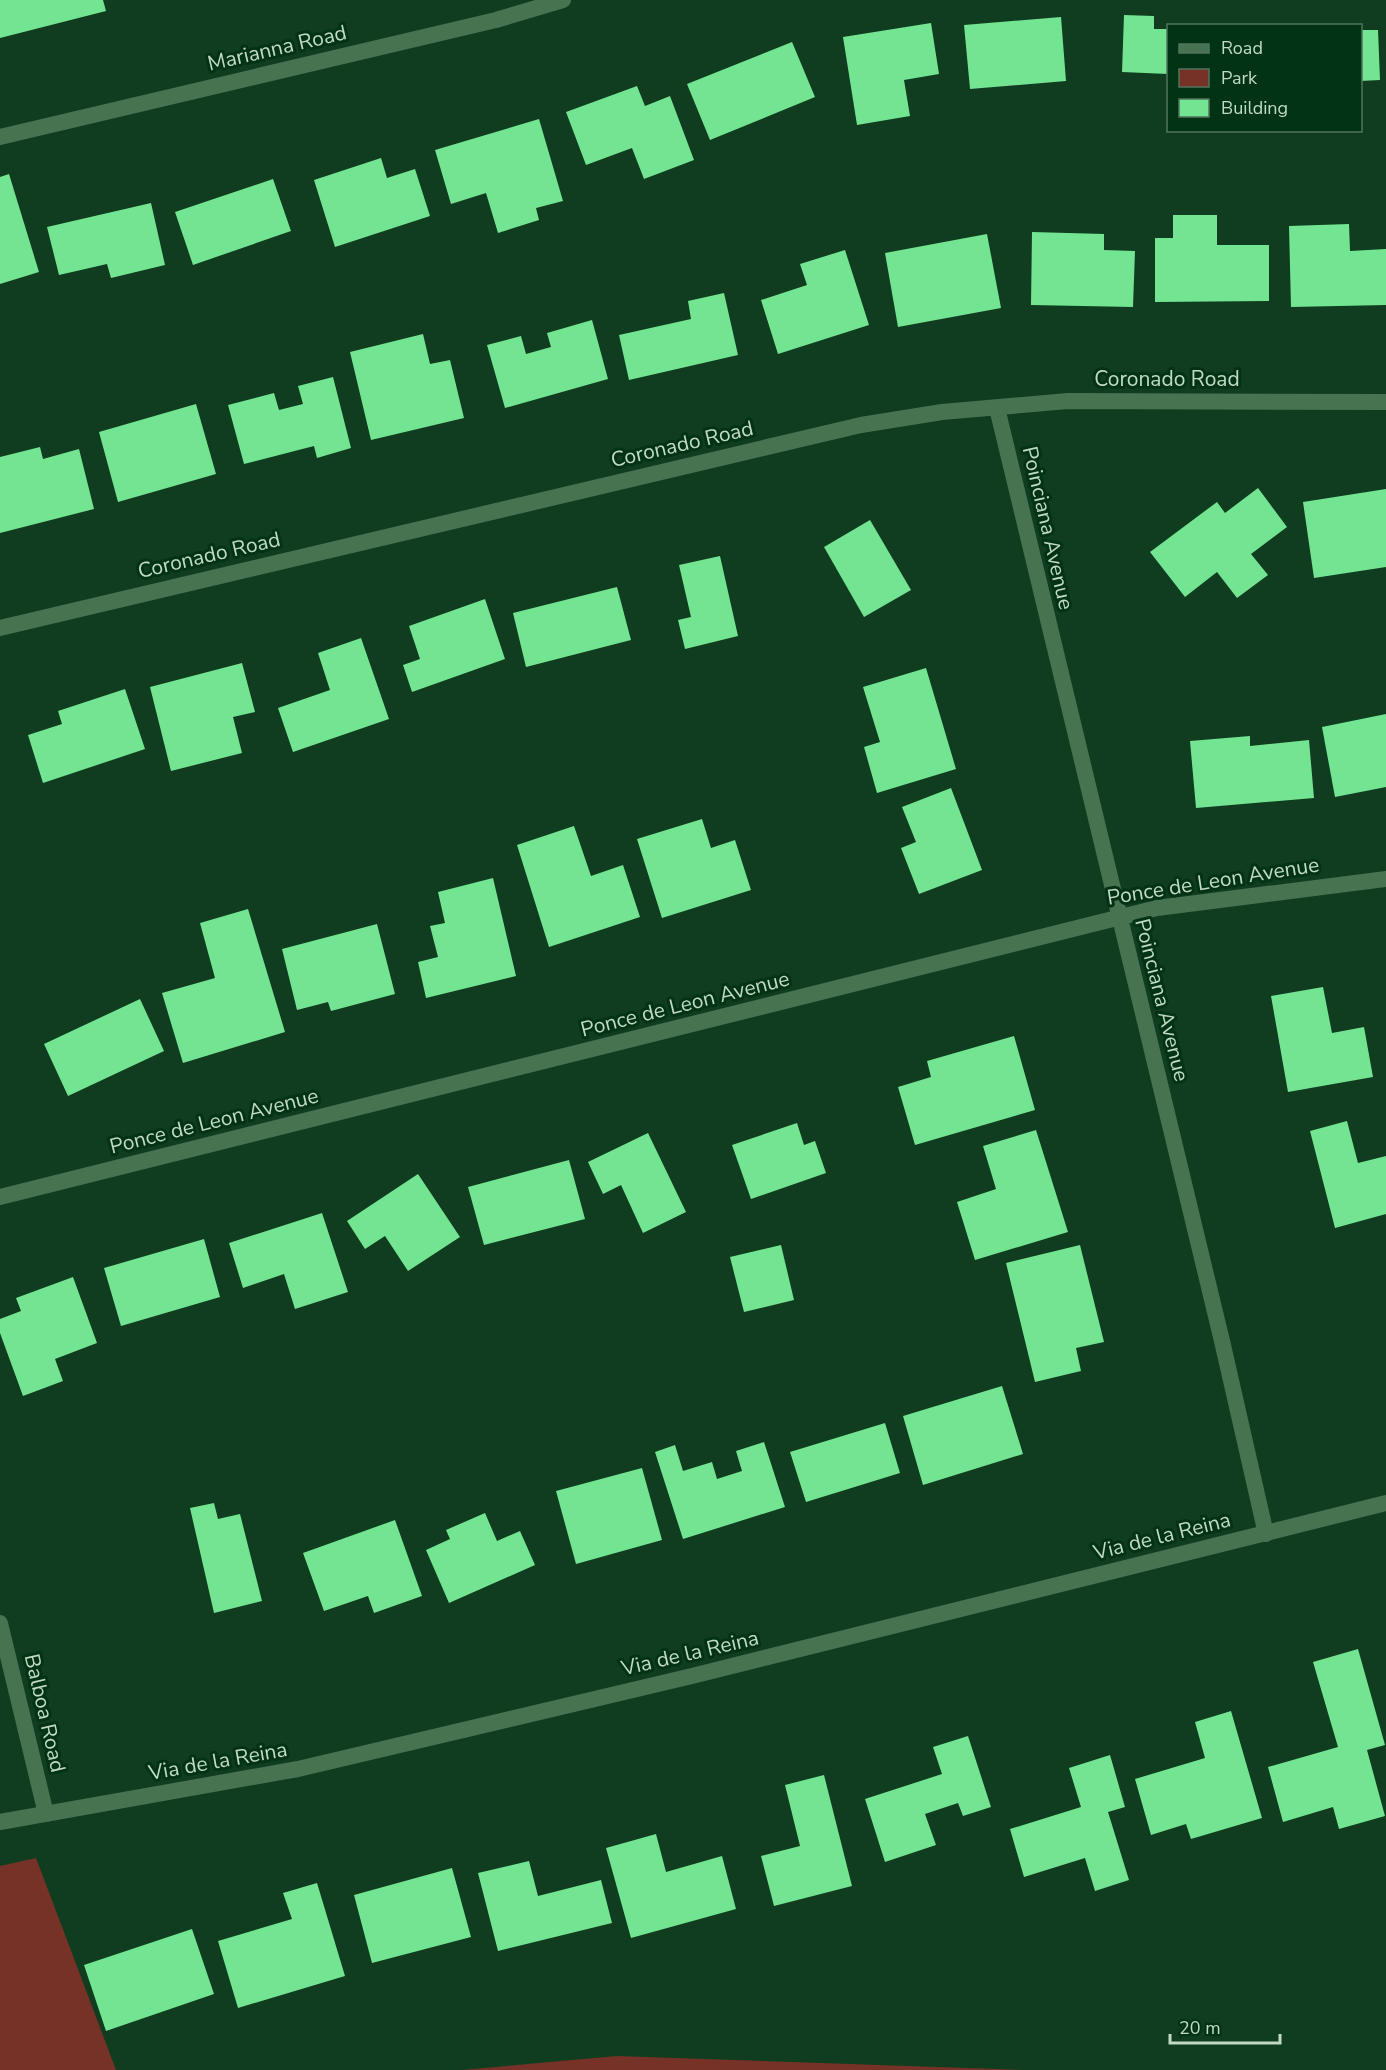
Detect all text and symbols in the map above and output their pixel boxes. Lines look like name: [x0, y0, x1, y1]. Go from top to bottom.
street label: Marianna Road: [205, 18, 349, 78]
legend: [1167, 24, 1362, 132]
text: Road: [1221, 36, 1263, 60]
text: Park: [1221, 66, 1258, 90]
text: Building: [1221, 96, 1288, 120]
street label: Coronado Road: [1094, 365, 1240, 393]
street label: Coronado Road: [608, 414, 756, 474]
street label: Poinciana Avenue: [1016, 444, 1080, 612]
street label: Coronado Road: [135, 525, 283, 585]
street label: Ponce de Leon Avenue: [1105, 850, 1321, 912]
street label: Poinciana Avenue: [1128, 916, 1196, 1084]
street label: Ponce de Leon Avenue: [578, 964, 792, 1044]
street label: Ponce de Leon Avenue: [107, 1081, 321, 1161]
street label: Via de la Reina: [1090, 1505, 1233, 1567]
street label: Via de la Reina: [618, 1624, 762, 1683]
street label: Balboa Road: [18, 1651, 72, 1775]
street label: Via de la Reina: [145, 1735, 290, 1787]
scale bar: [1170, 2007, 1280, 2045]
text: 20 m: [1179, 2016, 1221, 2040]

